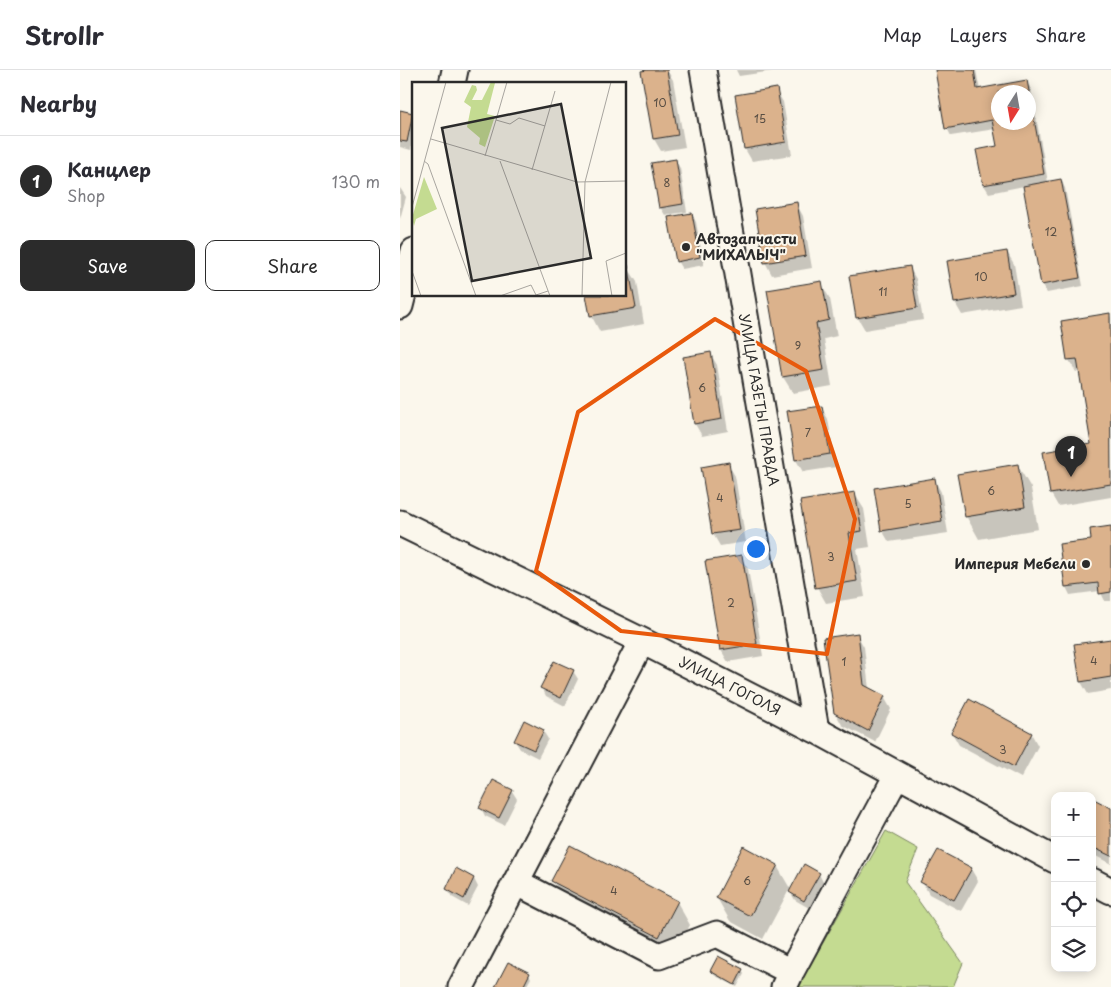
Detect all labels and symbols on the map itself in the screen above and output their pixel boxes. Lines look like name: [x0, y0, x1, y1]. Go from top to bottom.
inset map: [412, 82, 626, 296]
north arrow: [991, 85, 1036, 130]
house number: 10: [654, 94, 666, 111]
house number: 15: [754, 110, 766, 127]
house number: 8: [664, 174, 671, 191]
house number: 12: [1045, 223, 1058, 240]
place label: Автозапчасти "МИХАЛЫЧ": [696, 228, 797, 265]
marker: Автозапчасти "МИХАЛЫЧ": [680, 241, 692, 253]
house number: 10: [975, 268, 987, 285]
house number: 11: [878, 283, 888, 300]
street label: УЛИЦА ГАЗЕТЫ ПРАВДА: [734, 312, 785, 488]
house number: 9: [795, 337, 801, 354]
house number: 6: [698, 379, 706, 396]
house number: 7: [805, 424, 811, 441]
pin: 1: [1055, 436, 1087, 477]
house number: 6: [987, 482, 995, 499]
house number: 4: [716, 489, 724, 506]
house number: 5: [904, 495, 912, 512]
your location: [743, 536, 769, 562]
house number: 3: [827, 548, 835, 565]
place label: Империя Мебели: [954, 553, 1076, 574]
marker: Империя Мебели: [1080, 558, 1092, 570]
house number: 2: [727, 594, 735, 611]
street label: УЛИЦА ГОГОЛЯ: [676, 651, 785, 720]
house number: 4: [1090, 652, 1098, 669]
house number: 1: [842, 653, 847, 670]
house number: 3: [999, 741, 1007, 758]
house number: 6: [743, 872, 751, 889]
house number: 4: [610, 882, 618, 899]

